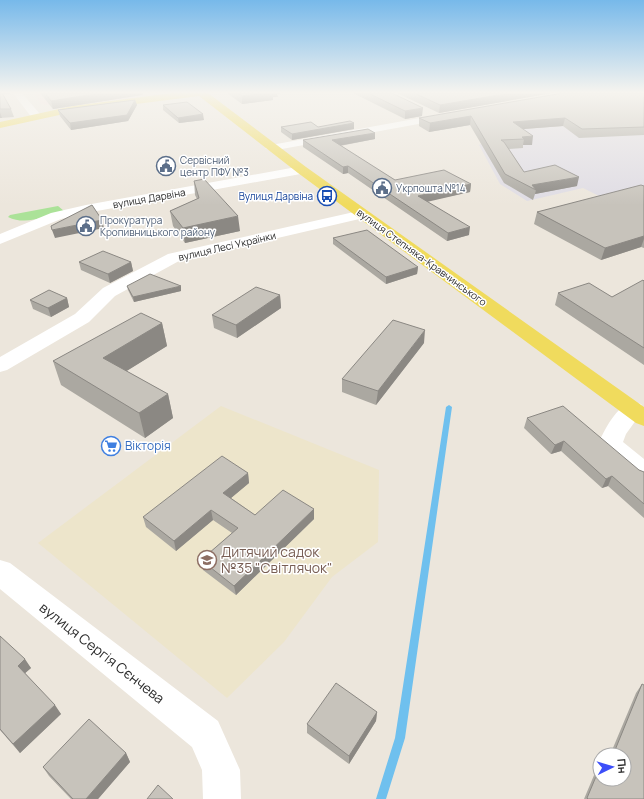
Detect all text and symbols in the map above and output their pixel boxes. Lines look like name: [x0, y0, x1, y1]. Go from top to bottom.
place label: Сервісний центр ПФУ №3: [180, 153, 249, 179]
public building icon: Сервісний центр ПФУ №3: [155, 155, 177, 177]
public building icon: Укрпошта №14: [371, 177, 393, 199]
place label: Укрпошта №14: [396, 181, 466, 195]
street label: вулиця Дарвіна: [112, 185, 186, 211]
bus stop icon: Вулиця Дарвіна: [316, 185, 338, 207]
place label: Вулиця Дарвіна: [239, 189, 313, 203]
street label: вулиця Степняка-Кравчинського: [354, 205, 490, 309]
place label: Прокуратура Кропивницького району: [100, 213, 216, 239]
public building icon: Прокуратура Кропивницького району: [75, 215, 97, 237]
street label: вулиця Лесі Українки: [177, 228, 277, 264]
supermarket icon: Вікторія: [100, 435, 122, 457]
place label: Вікторія: [125, 437, 171, 454]
place label: Дитячий садок №35 "Світлячок": [221, 542, 332, 577]
school or university icon: Дитячий садок №35 "Світлячок": [196, 549, 218, 571]
street label: вулиця Сергія Сєнчева: [36, 598, 169, 707]
north arrow: [592, 747, 632, 787]
text: Пн: [614, 758, 631, 774]

